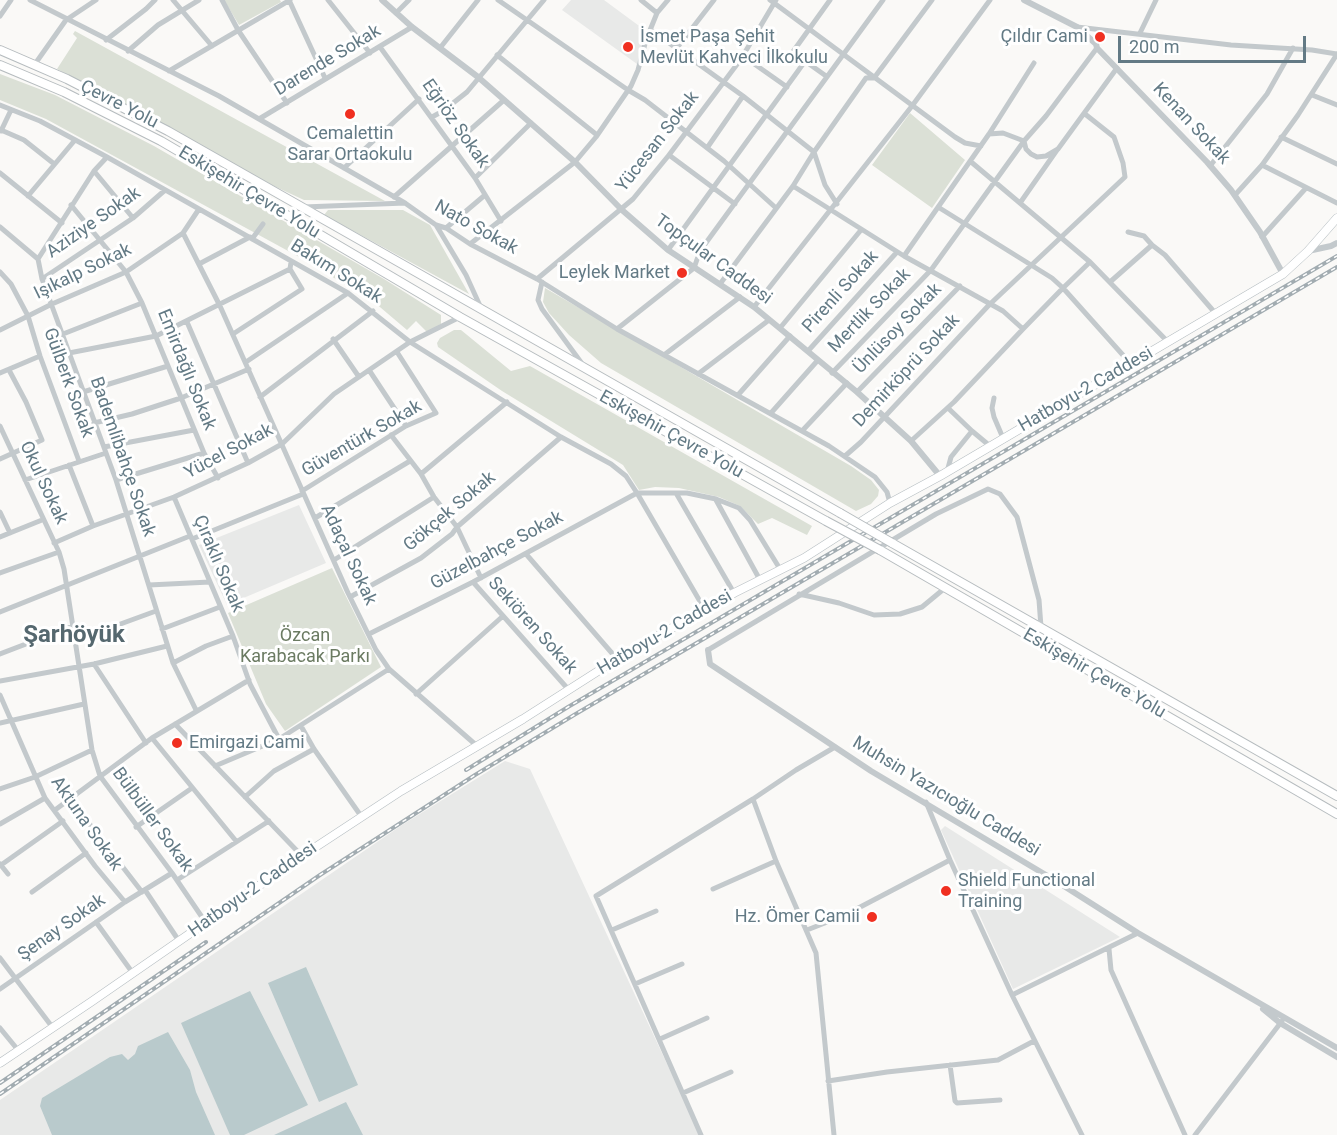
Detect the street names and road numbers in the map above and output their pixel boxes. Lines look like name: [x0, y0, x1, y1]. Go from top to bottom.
street label: Darende Sokak: [271, 21, 385, 101]
street label: Çevre Yolu: [76, 76, 162, 134]
street label: Eğriöz Sokak: [417, 76, 493, 172]
street label: Kenan Sokak: [1148, 79, 1234, 169]
street label: Yücesan Sokak: [612, 87, 704, 197]
street label: Eskişehir Çevre Yolu: [174, 142, 324, 244]
street label: Aziziye Sokak: [43, 183, 145, 263]
street label: Nato Sokak: [431, 196, 521, 260]
street label: Topçular Caddesi: [650, 210, 776, 310]
street label: Bakım Sokak: [286, 235, 386, 309]
street label: Işıkalp Sokak: [31, 239, 135, 305]
street label: Pirenli Sokak: [798, 246, 884, 338]
street label: Mertlik Sokak: [824, 264, 916, 358]
street label: Ünlüsoy Sokak: [849, 279, 947, 379]
street label: Emirdağlı Sokak: [152, 306, 220, 434]
street label: Demirköprü Sokak: [849, 310, 965, 432]
street label: Gülberk Sokak: [38, 325, 98, 441]
street label: Hatboyu-2 Caddesi: [1015, 343, 1157, 437]
street label: Bademlibahçe Sokak: [85, 374, 159, 540]
street label: Eskişehir Çevre Yolu: [595, 386, 747, 484]
street label: Güventürk Sokak: [298, 396, 426, 482]
street label: Yücel Sokak: [181, 420, 277, 484]
street label: Okul Sokak: [14, 438, 72, 528]
street label: Gökçek Sokak: [400, 467, 500, 557]
street label: Adaçal Sokak: [315, 501, 381, 609]
street label: Güzelbahçe Sokak: [427, 507, 567, 595]
street label: Çıraklı Sokak: [188, 512, 248, 616]
street label: Sekiören Sokak: [483, 573, 581, 679]
street label: Hatboyu-2 Caddesi: [594, 586, 736, 680]
street label: Eskişehir Çevre Yolu: [1019, 624, 1169, 724]
street label: Muhsin Yazıcıoğlu Caddesi: [848, 732, 1044, 862]
street label: Bülbüller Sokak: [107, 764, 197, 876]
street label: Aktuna Sokak: [46, 773, 126, 875]
street label: Hatboyu-2 Caddesi: [185, 838, 321, 942]
street label: Şenay Sokak: [14, 890, 110, 966]

